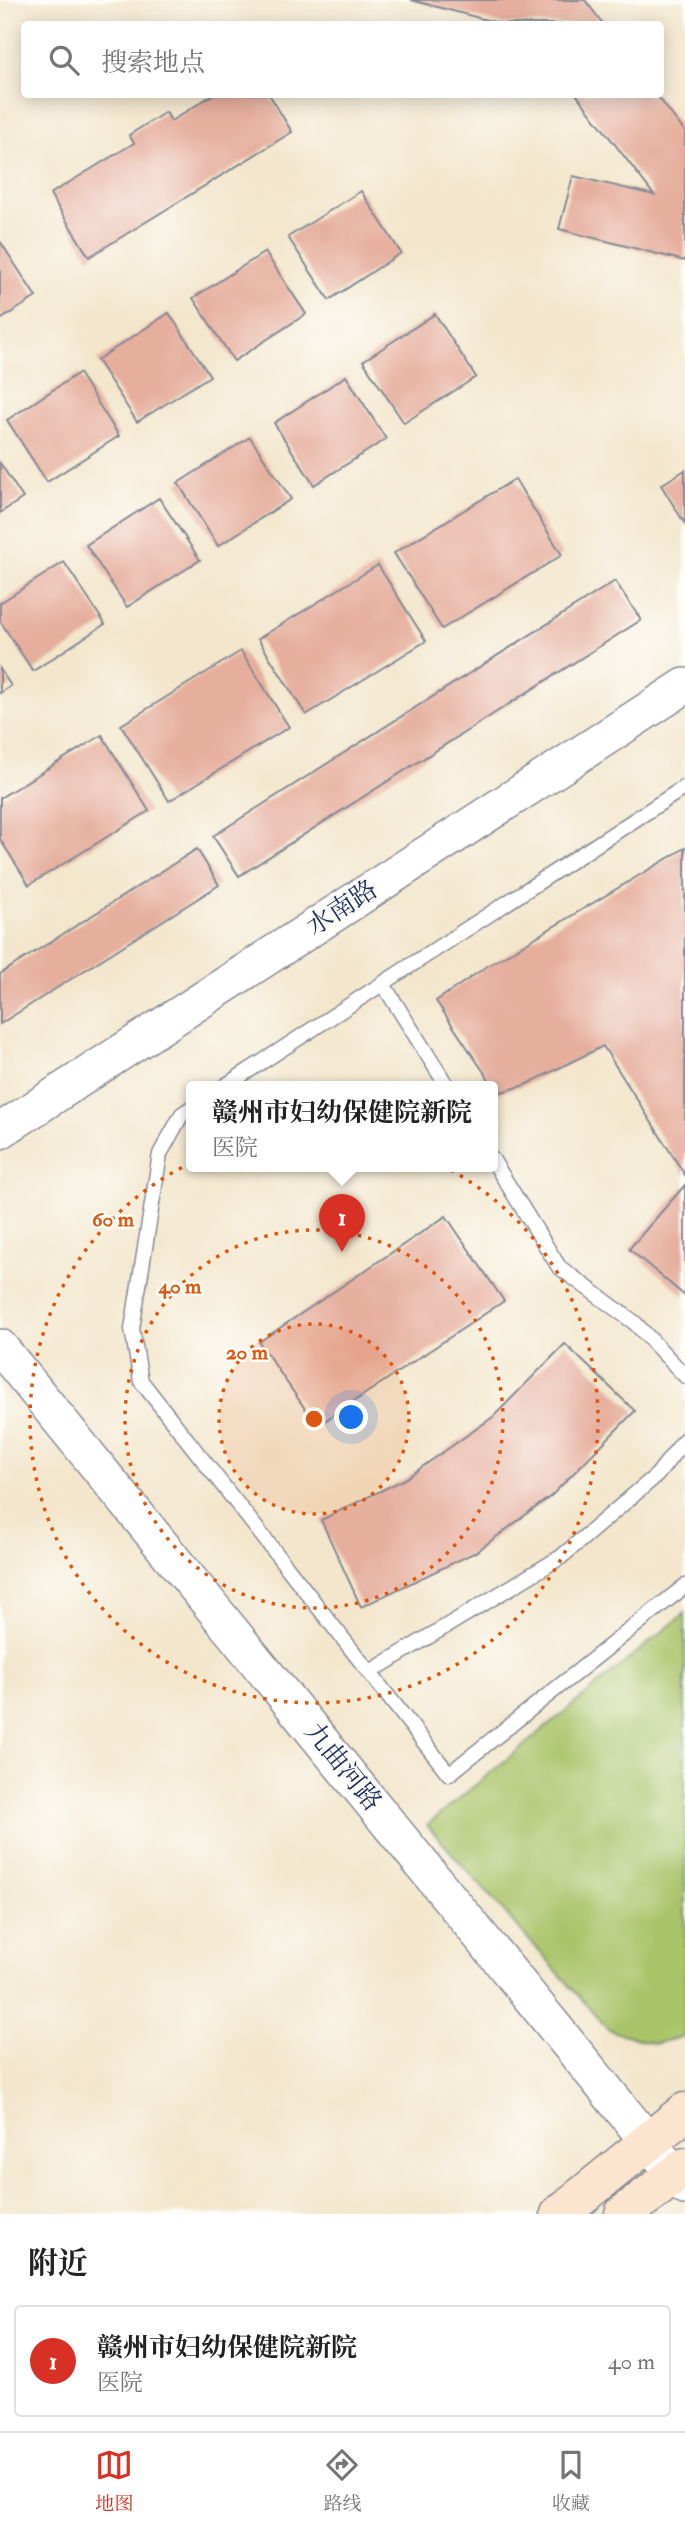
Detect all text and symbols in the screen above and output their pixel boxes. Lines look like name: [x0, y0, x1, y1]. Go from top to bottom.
search box: [21, 21, 664, 98]
icon: search: [45, 41, 83, 79]
text: 搜索地点: [101, 47, 205, 79]
street label: 水南路: [301, 873, 383, 943]
popup: [186, 1081, 498, 1172]
text: 赣州市妇幼保健院新院: [212, 1097, 472, 1129]
text: 医院: [212, 1133, 258, 1162]
pin: 1: [319, 1194, 365, 1252]
text: 60 m: [92, 1206, 135, 1233]
text: 40 m: [158, 1273, 202, 1300]
text: 20 m: [226, 1339, 269, 1366]
your location: [334, 1400, 368, 1434]
centre of rings: [302, 1407, 326, 1431]
street label: 九曲河路: [298, 1717, 388, 1817]
text: 附近: [28, 2245, 88, 2282]
text: 赣州市妇幼保健院新院: [97, 2332, 357, 2364]
text: 1: [49, 2347, 57, 2376]
text: 40 m: [608, 2347, 655, 2376]
text: 医院: [97, 2368, 143, 2397]
tab: 地图: [95, 2446, 133, 2516]
tab: 路线: [323, 2446, 362, 2516]
tab: 收藏: [552, 2446, 590, 2516]

